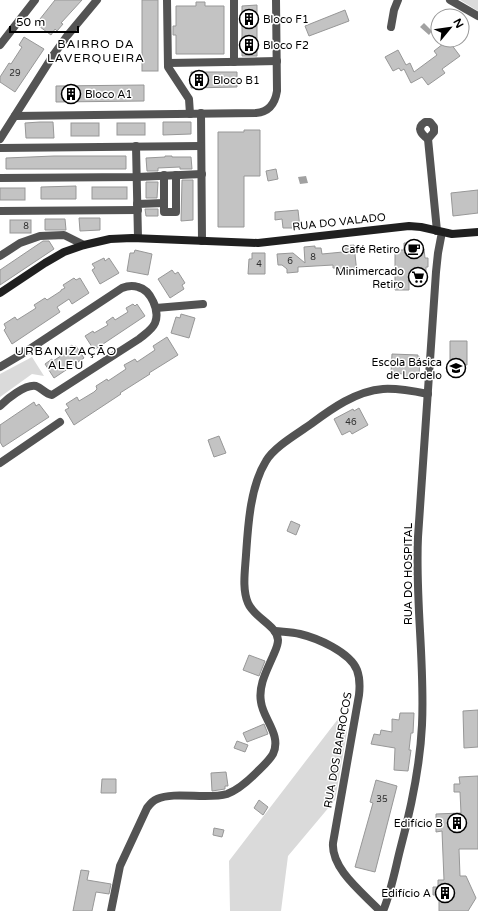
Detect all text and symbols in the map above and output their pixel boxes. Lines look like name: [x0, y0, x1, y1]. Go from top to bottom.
scale bar: [10, 8, 78, 34]
building icon: Bloco F1: [238, 8, 260, 30]
north arrow: [430, 8, 470, 48]
place label: Bloco F1: [263, 13, 309, 26]
text: 50 m: [16, 15, 45, 29]
text: N: [450, 16, 466, 30]
building icon: Bloco F2: [238, 34, 260, 56]
district label: BAIRRO DA LAVERQUEIRA: [47, 37, 145, 65]
place label: Bloco F2: [263, 39, 309, 52]
house number: 29: [9, 68, 21, 79]
building icon: Bloco B1: [188, 69, 210, 91]
place label: Bloco B1: [213, 74, 260, 87]
building icon: Bloco A1: [60, 83, 82, 105]
place label: Bloco A1: [85, 88, 132, 101]
street label: RUA DO VALADO: [292, 211, 386, 233]
house number: 8: [23, 221, 29, 232]
cafe icon: Café Retiro: [403, 238, 425, 260]
place label: Café Retiro: [342, 243, 400, 256]
house number: 8: [310, 252, 316, 263]
house number: 6: [287, 256, 293, 267]
house number: 4: [256, 259, 262, 270]
place label: Minimercado Retiro: [335, 265, 404, 291]
supermarket icon: Minimercado Retiro: [407, 266, 429, 288]
district label: URBANIZAÇÃO ALEU: [15, 344, 117, 372]
place label: Escola Básica de Lordelo: [372, 356, 442, 382]
school or university icon: Escola Básica de Lordelo: [445, 357, 467, 379]
house number: 46: [345, 417, 357, 428]
street label: RUA DO HOSPITAL: [402, 522, 415, 625]
street label: RUA DOS BARROCOS: [321, 691, 355, 809]
house number: 35: [376, 794, 388, 805]
building icon: Edifício B: [446, 812, 468, 834]
place label: Edifício B: [394, 817, 443, 830]
building icon: Edifício A: [434, 882, 456, 904]
place label: Edifício A: [381, 887, 431, 900]

